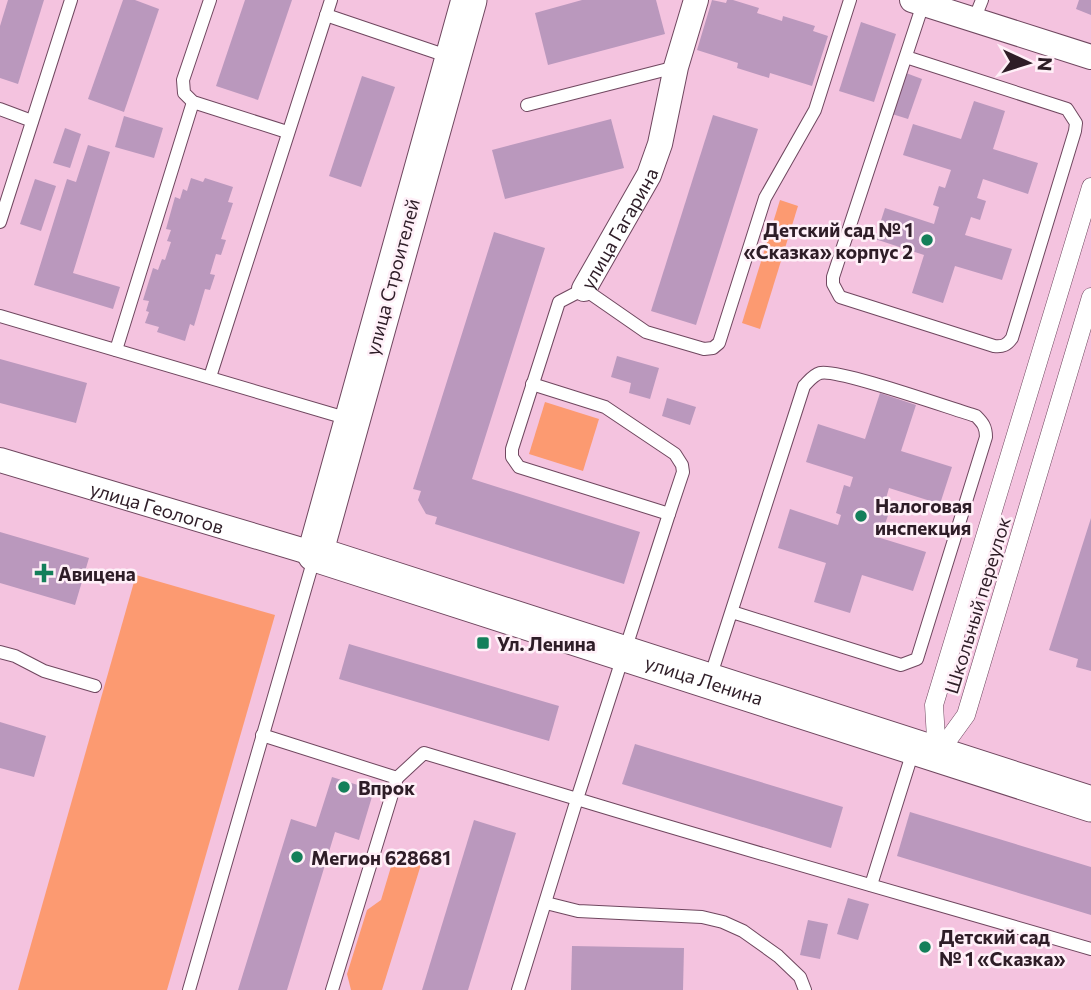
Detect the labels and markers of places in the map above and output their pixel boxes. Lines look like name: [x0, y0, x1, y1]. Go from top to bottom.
place label: Детский сад № 1 «Сказка» корпус 2: [743, 218, 913, 263]
marker: Детский сад № 1 «Сказка» корпус 2: [919, 232, 935, 248]
place label: Налоговая инспекция: [875, 494, 972, 539]
marker: Налоговая инспекция: [853, 508, 869, 524]
place label: Авицена: [58, 562, 136, 585]
marker: Авицена: [36, 565, 52, 581]
place label: Ул. Ленина: [497, 632, 596, 655]
marker: Ул. Ленина: [475, 635, 491, 651]
place label: Впрок: [358, 776, 415, 799]
marker: Впрок: [336, 779, 352, 795]
place label: Мегион 628681: [311, 846, 451, 869]
marker: Мегион 628681: [289, 849, 305, 865]
place label: Детский сад № 1 «Сказка»: [939, 925, 1066, 970]
marker: Детский сад № 1 «Сказка»: [917, 939, 933, 955]

